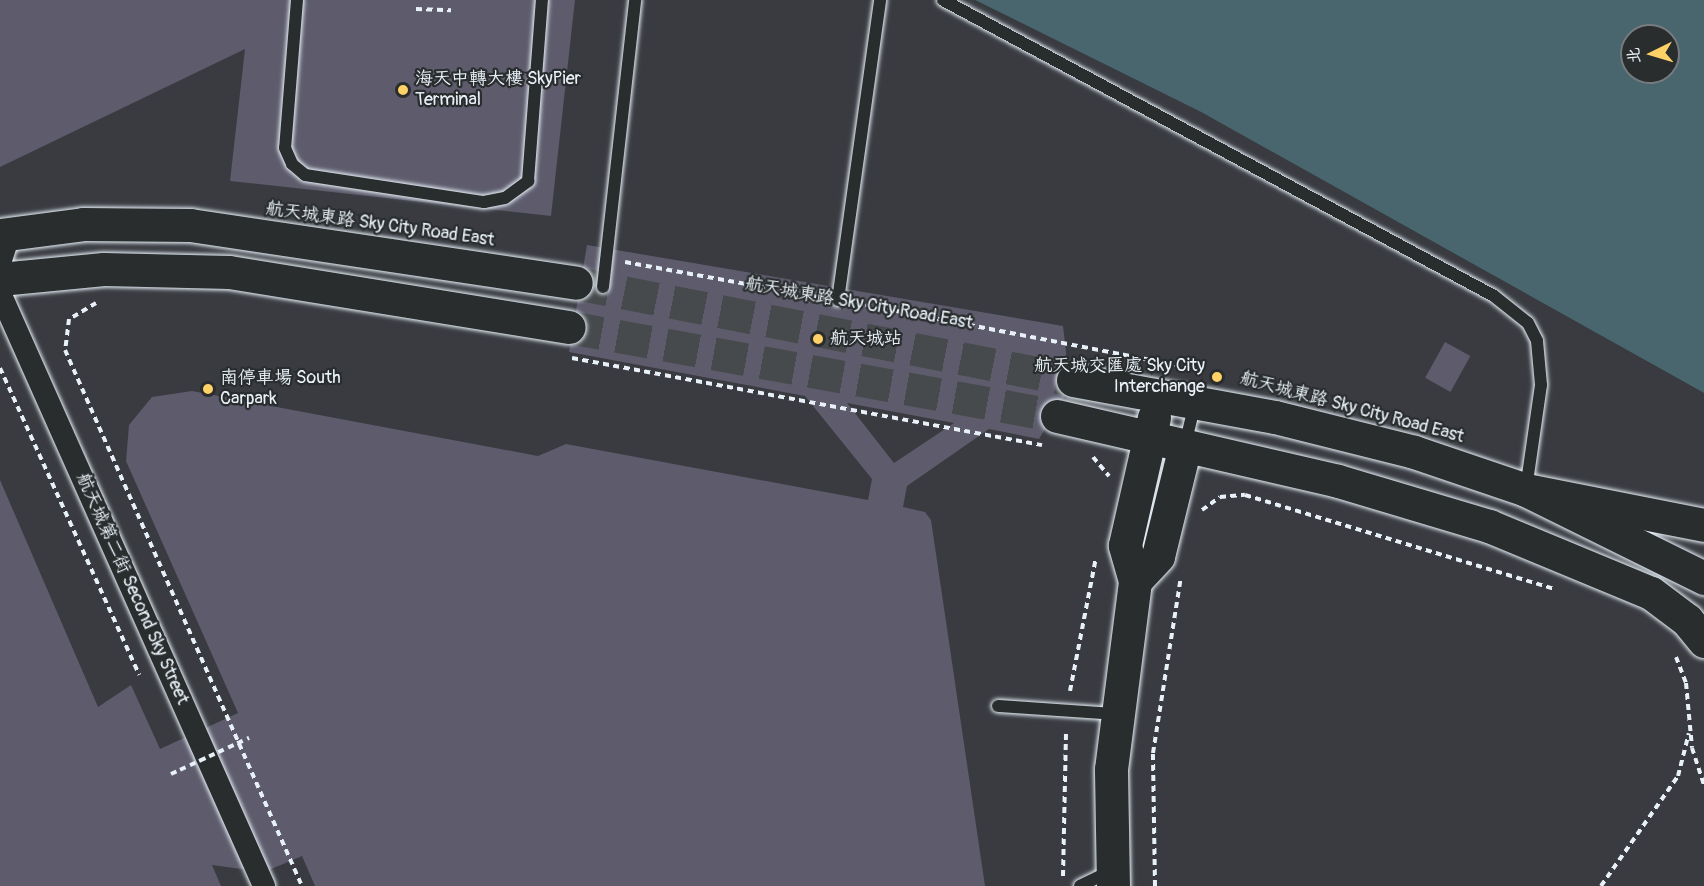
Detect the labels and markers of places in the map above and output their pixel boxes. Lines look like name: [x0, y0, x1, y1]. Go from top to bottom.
place label: 海天中轉大樓 SkyPier Terminal: [415, 69, 581, 112]
marker: 海天中轉大樓 SkyPier Terminal: [396, 83, 410, 97]
place label: 航天城站: [830, 328, 902, 350]
marker: 航天城站: [811, 332, 825, 346]
place label: 航天城交匯處 Sky City Interchange: [1034, 356, 1205, 398]
place label: 南停車場 South Carpark: [220, 368, 341, 410]
marker: 航天城交匯處 Sky City Interchange: [1210, 370, 1224, 384]
marker: 南停車場 South Carpark: [201, 382, 215, 396]

